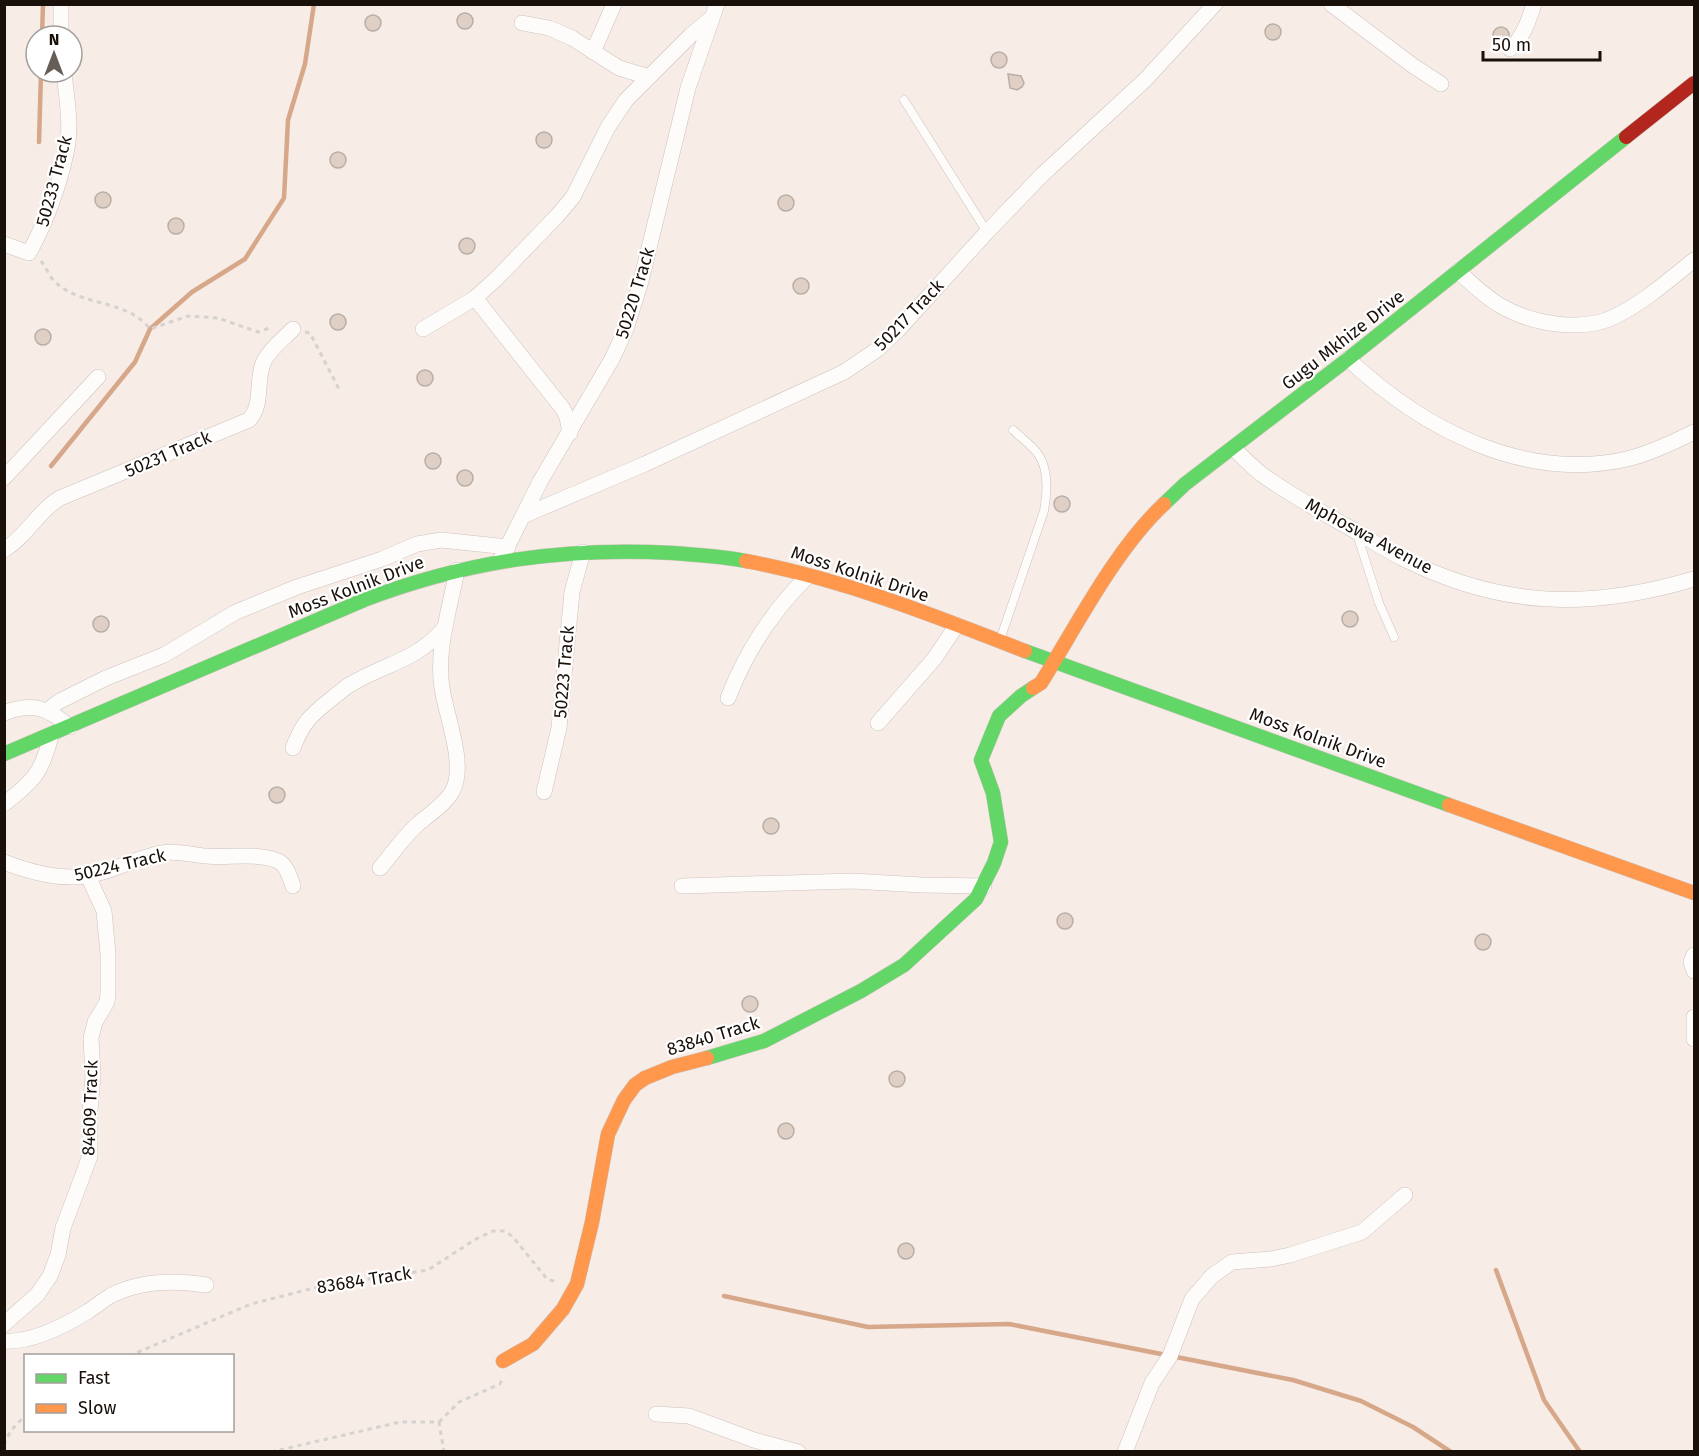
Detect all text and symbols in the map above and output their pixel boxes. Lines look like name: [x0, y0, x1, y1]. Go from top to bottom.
north arrow: [24, 24, 84, 84]
scale bar: [1483, 24, 1600, 62]
text: N: [49, 30, 59, 49]
text: 50 m: [1492, 34, 1531, 56]
street label: 50233 Track: [31, 132, 77, 229]
street label: 50220 Track: [611, 244, 660, 341]
street label: 50217 Track: [870, 274, 949, 355]
street label: Gugu Mkhize Drive: [1277, 285, 1409, 395]
street label: 50231 Track: [122, 426, 215, 482]
street label: Mphoswa Avenue: [1302, 493, 1436, 579]
street label: Moss Kolnik Drive: [788, 541, 932, 607]
street label: Moss Kolnik Drive: [285, 551, 427, 623]
street label: 50223 Track: [549, 624, 579, 719]
street label: Moss Kolnik Drive: [1247, 703, 1389, 773]
street label: 50224 Track: [72, 844, 169, 886]
street label: 83840 Track: [664, 1011, 763, 1061]
street label: 84609 Track: [77, 1059, 103, 1156]
street label: 83684 Track: [315, 1262, 414, 1298]
legend: [24, 1354, 234, 1432]
text: Fast: [78, 1367, 111, 1389]
text: Slow: [78, 1397, 117, 1419]

